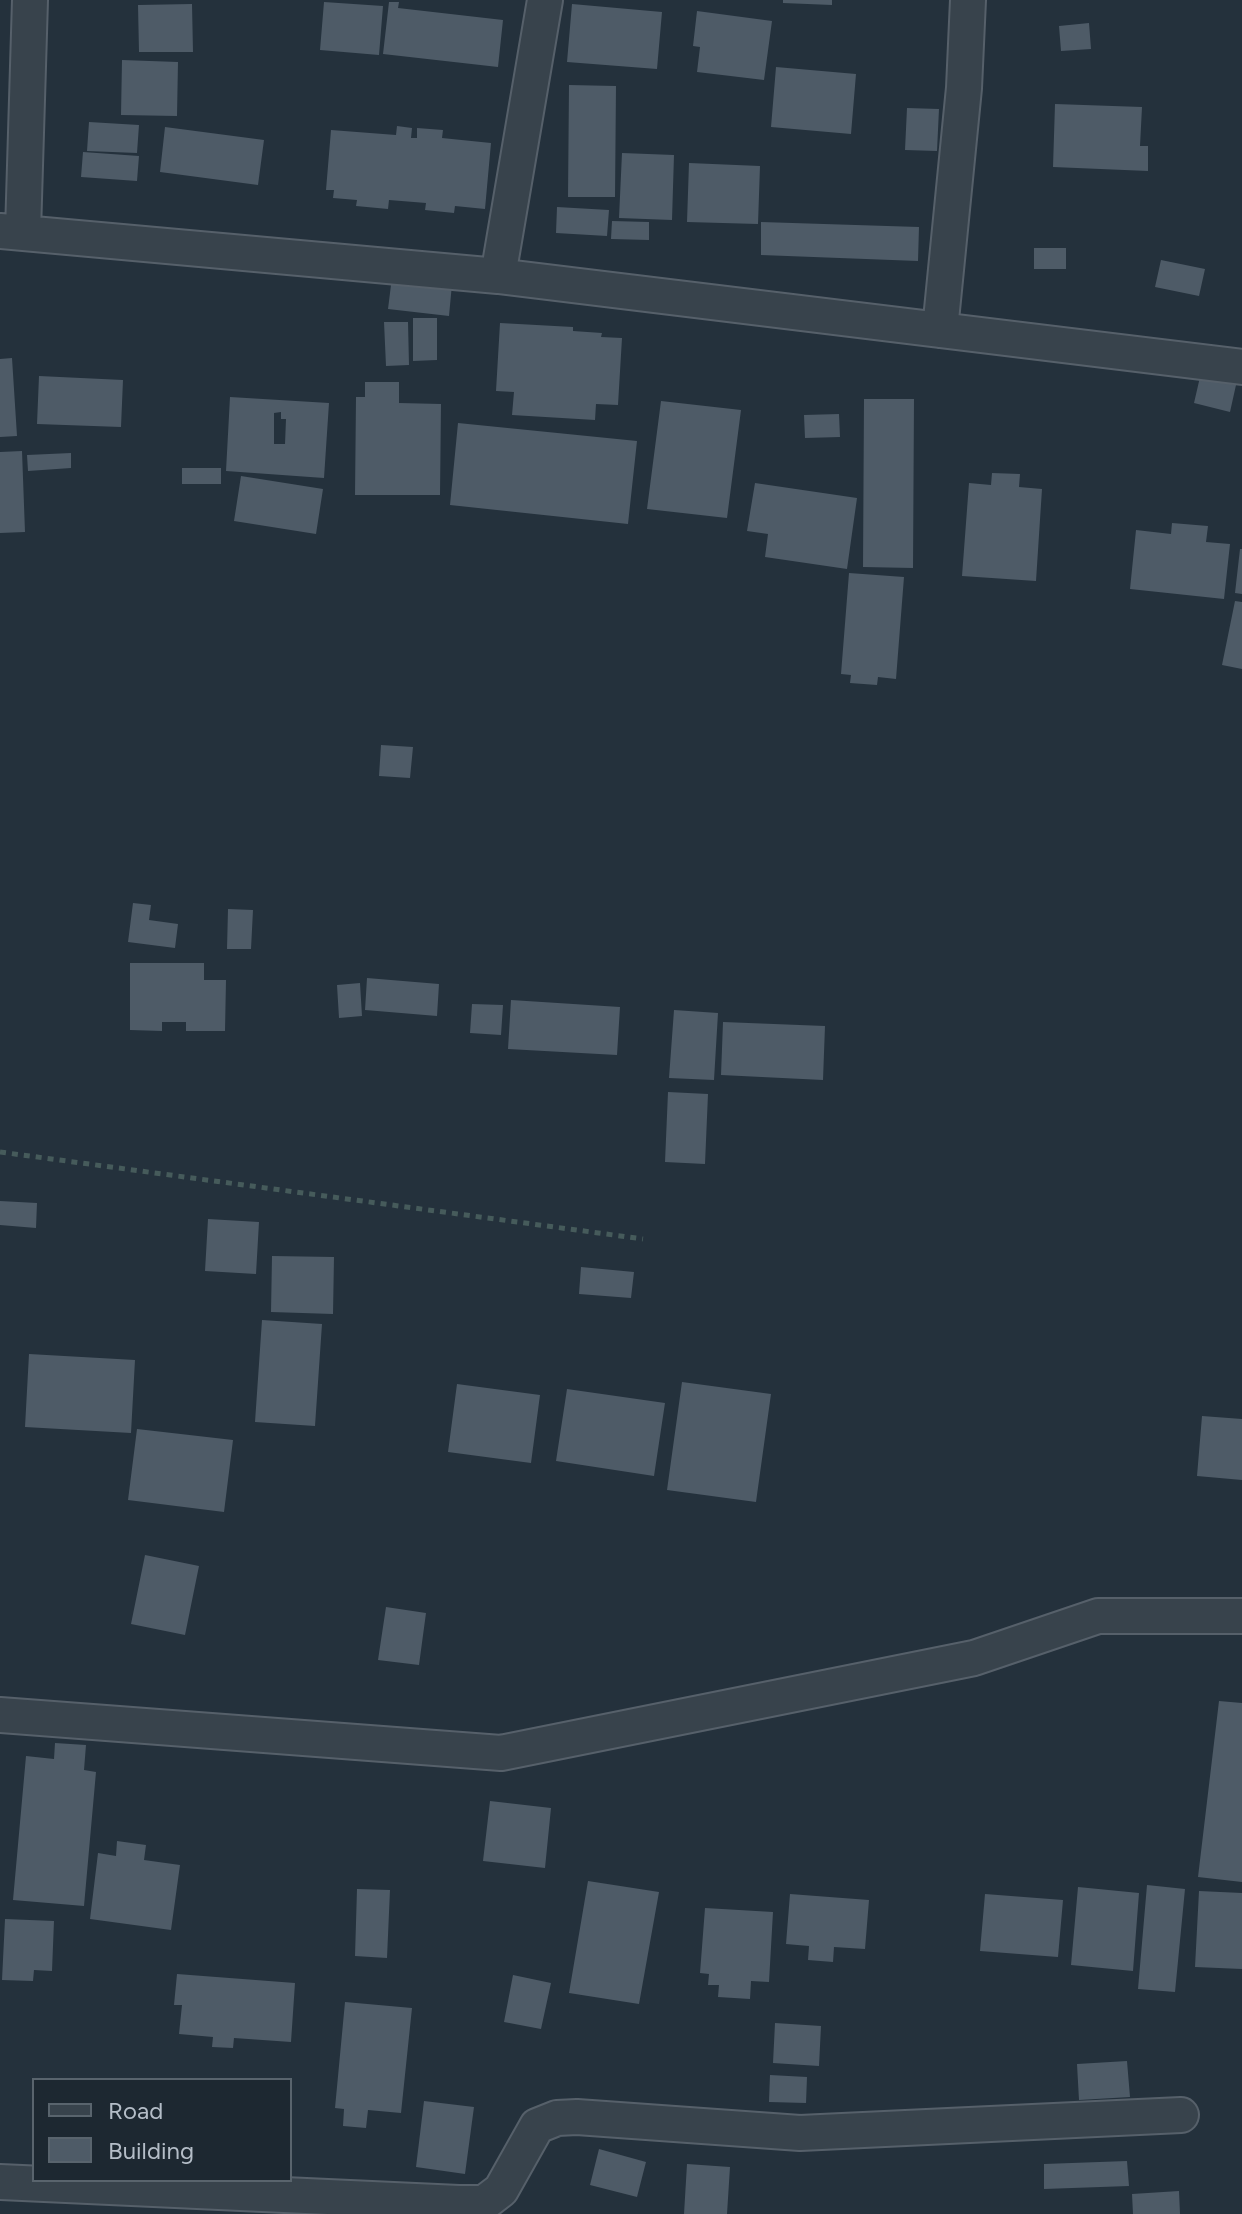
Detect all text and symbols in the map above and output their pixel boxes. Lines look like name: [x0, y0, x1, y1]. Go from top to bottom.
legend: [32, 2078, 292, 2182]
text: Road: [108, 2096, 163, 2125]
text: Building: [108, 2136, 194, 2165]

